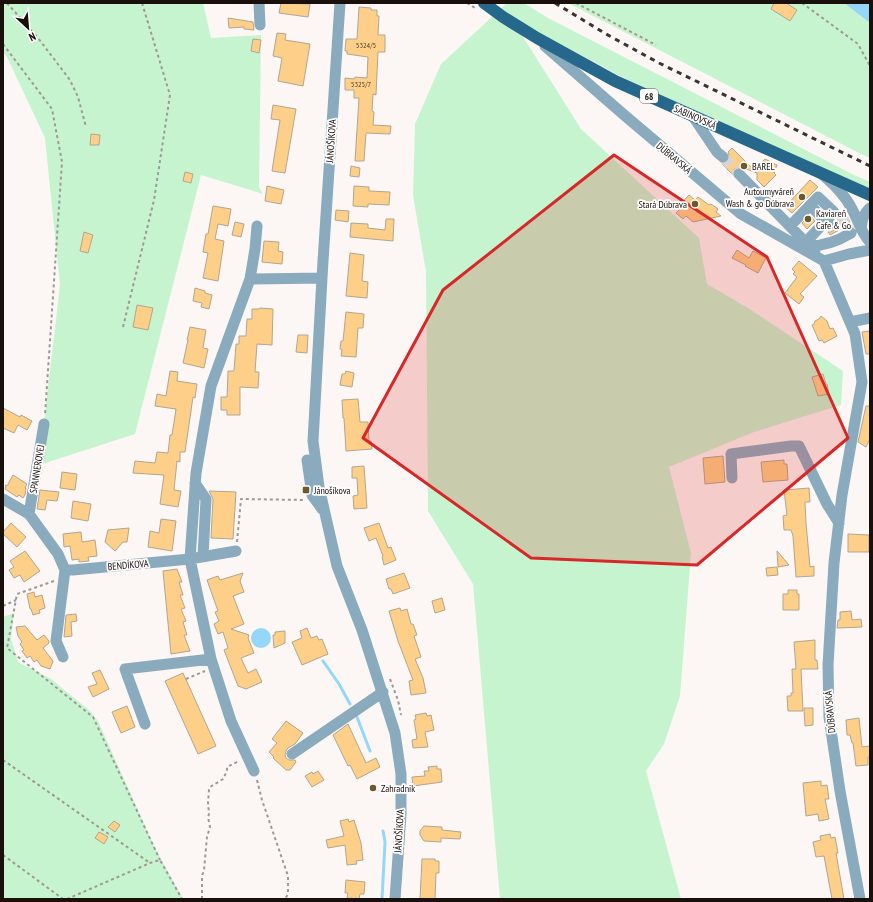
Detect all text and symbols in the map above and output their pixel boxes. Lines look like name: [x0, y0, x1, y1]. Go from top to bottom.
north arrow: [8, 8, 48, 48]
text: N: [27, 29, 38, 45]
house number: 5324/5: [356, 40, 376, 50]
house number: 5325/7: [351, 79, 372, 89]
road number: 68: [640, 89, 658, 103]
street label: SABINOVSKÁ: [672, 102, 718, 132]
street label: JÁNOŠÍKOVA: [323, 119, 339, 164]
street label: DÚBRAVSKÁ: [654, 139, 695, 177]
place label: BAREL: [752, 160, 776, 173]
marker: BAREL: [739, 161, 749, 171]
place label: Autoumyváreň Wash & go Dúbrava: [726, 185, 794, 210]
marker: Autoumyváreň Wash & go Dúbrava: [797, 192, 807, 202]
place label: Stará Dúbrava: [639, 198, 687, 211]
marker: Stará Dúbrava: [690, 199, 700, 209]
place label: Kaviareň Cafe & Go: [816, 207, 851, 232]
marker: Kaviareň Cafe & Go: [803, 214, 813, 224]
street label: SPANNEROVEJ: [27, 444, 47, 494]
place label: Jánošíkova: [313, 484, 351, 497]
marker: Jánošíkova: [301, 485, 311, 495]
street label: BENDÍKOVA: [107, 557, 149, 573]
street label: DÚBRAVSKÁ: [822, 690, 838, 734]
place label: Zahradnik: [381, 782, 415, 795]
marker: Zahradnik: [368, 783, 378, 793]
street label: JÁNOŠÍKOVA: [391, 809, 407, 854]

